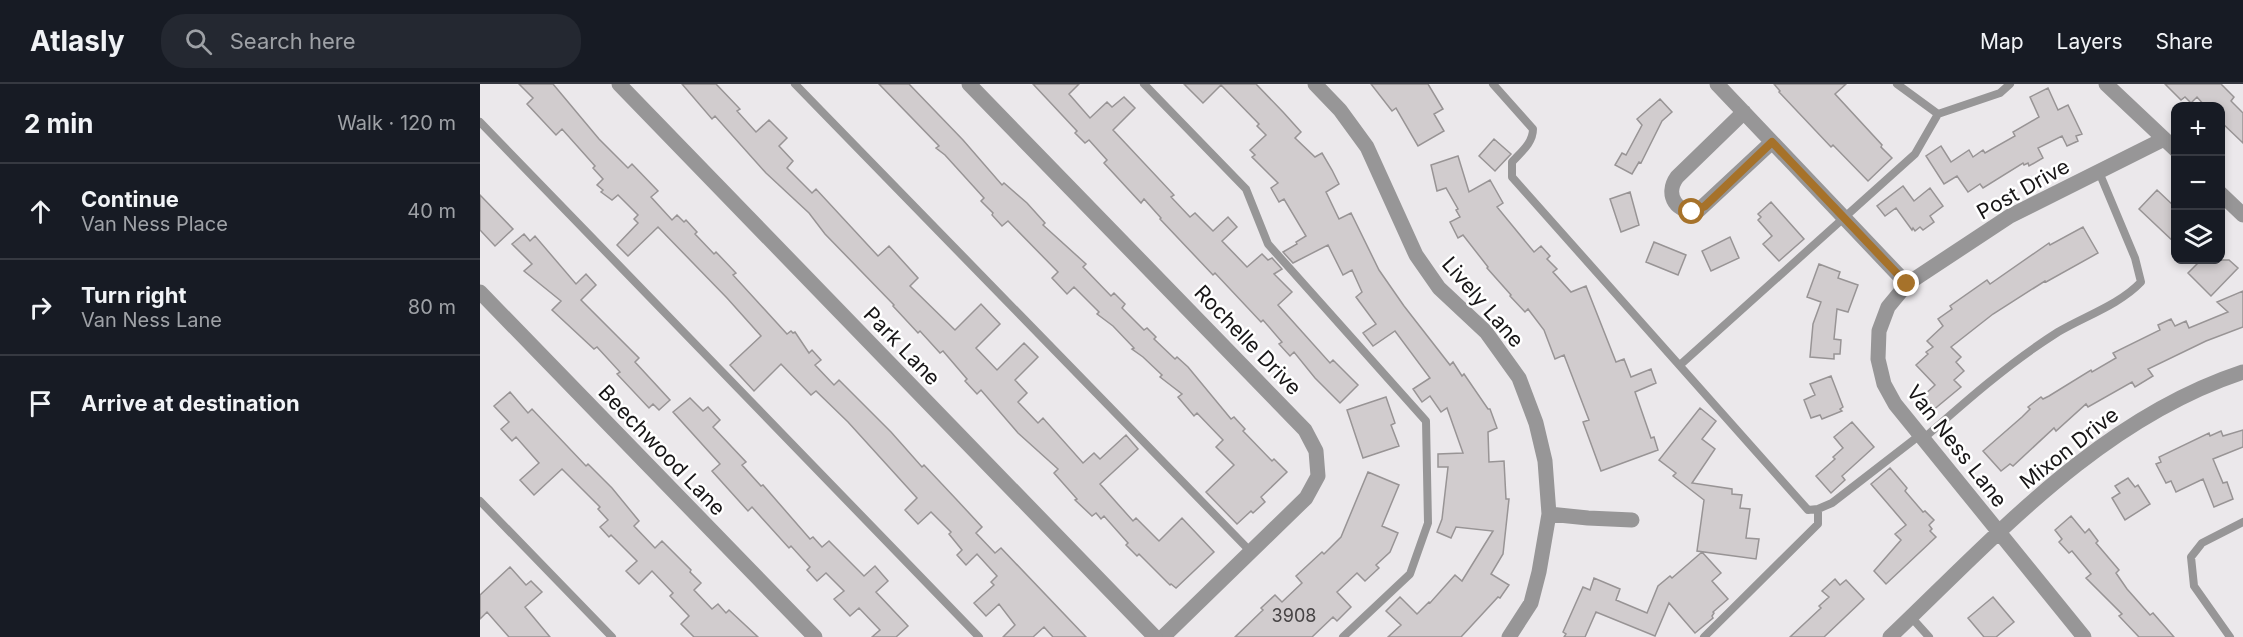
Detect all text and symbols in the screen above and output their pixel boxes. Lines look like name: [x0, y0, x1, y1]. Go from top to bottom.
search box: [161, 14, 581, 68]
text: Atlasly: [30, 24, 125, 58]
icon: search: [182, 25, 215, 58]
text: Search here: [230, 28, 356, 54]
text: Map: [1980, 29, 2024, 54]
text: Layers: [2057, 29, 2123, 54]
text: Share: [2156, 29, 2213, 54]
map controls: [2171, 102, 2225, 264]
button: +: [2171, 102, 2225, 156]
text: 2 min: [24, 108, 94, 139]
text: Walk · 120 m: [337, 111, 456, 135]
street label: Post Drive: [1972, 153, 2074, 225]
button: −: [2171, 156, 2225, 210]
text: Continue: [81, 186, 179, 212]
icon: ahead: [24, 195, 57, 228]
route start: [1678, 198, 1704, 224]
text: 40 m: [407, 199, 456, 223]
button: layers: [2171, 210, 2225, 264]
text: Van Ness Place: [81, 212, 228, 236]
street label: Lively Lane: [1437, 252, 1529, 352]
route end: [1893, 270, 1919, 296]
street label: Rochelle Drive: [1189, 280, 1307, 400]
text: Turn right: [81, 282, 187, 308]
icon: right: [24, 291, 57, 324]
text: 80 m: [408, 295, 456, 319]
street label: Park Lane: [859, 302, 945, 390]
text: Van Ness Lane: [81, 308, 222, 332]
street label: Beechwood Lane: [593, 380, 731, 520]
street label: Van Ness Lane: [1902, 380, 2012, 512]
icon: arrive: [24, 387, 57, 420]
text: Arrive at destination: [81, 390, 300, 416]
street label: Mixon Drive: [2015, 402, 2123, 494]
house number: 3908: [1272, 605, 1316, 626]

